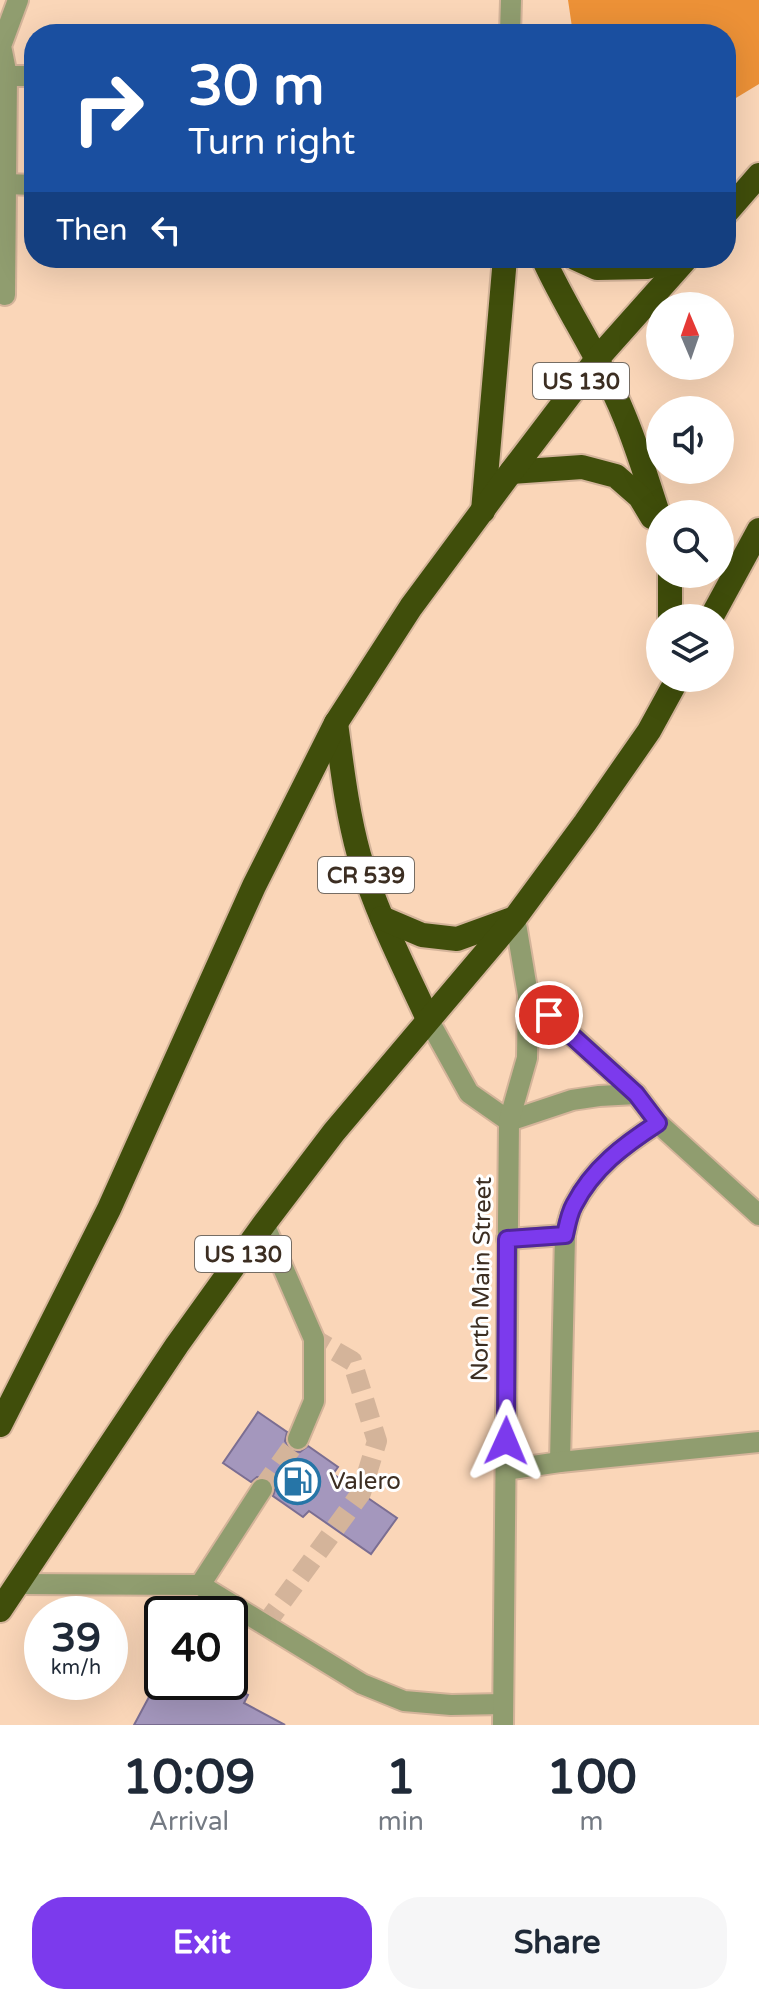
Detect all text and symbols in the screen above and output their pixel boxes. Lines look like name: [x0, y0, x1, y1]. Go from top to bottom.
text: 30 m: [188, 53, 324, 120]
icon: right: [56, 56, 160, 160]
text: Turn right: [188, 121, 355, 164]
icon: left: [144, 208, 188, 252]
text: Then: [56, 212, 128, 249]
north arrow: [646, 292, 734, 380]
map controls: [646, 292, 734, 692]
road number: US 130: [533, 363, 629, 399]
button: sound: [646, 396, 734, 484]
button: search: [646, 500, 734, 588]
button: layers: [646, 604, 734, 692]
road number: CR 539: [318, 857, 414, 893]
pin: [515, 981, 583, 1049]
icon: arrive: [527, 993, 571, 1037]
street label: North Main Street: [465, 1176, 498, 1382]
road number: US 130: [195, 1236, 291, 1272]
position arrow: [464, 1399, 548, 1483]
fuel station icon: Valero: [274, 1457, 322, 1505]
place label: Valero: [329, 1467, 401, 1496]
speed limit sign: 40: [144, 1596, 248, 1700]
text: 39: [51, 1614, 101, 1662]
text: km/h: [51, 1656, 101, 1680]
text: 10:09: [122, 1749, 255, 1807]
text: 1: [386, 1749, 416, 1807]
text: 100: [546, 1749, 637, 1807]
text: Arrival: [149, 1806, 229, 1837]
text: min: [378, 1806, 424, 1837]
text: m: [580, 1806, 603, 1837]
button: Exit: [32, 1897, 372, 1989]
button: Share: [388, 1897, 727, 1989]

